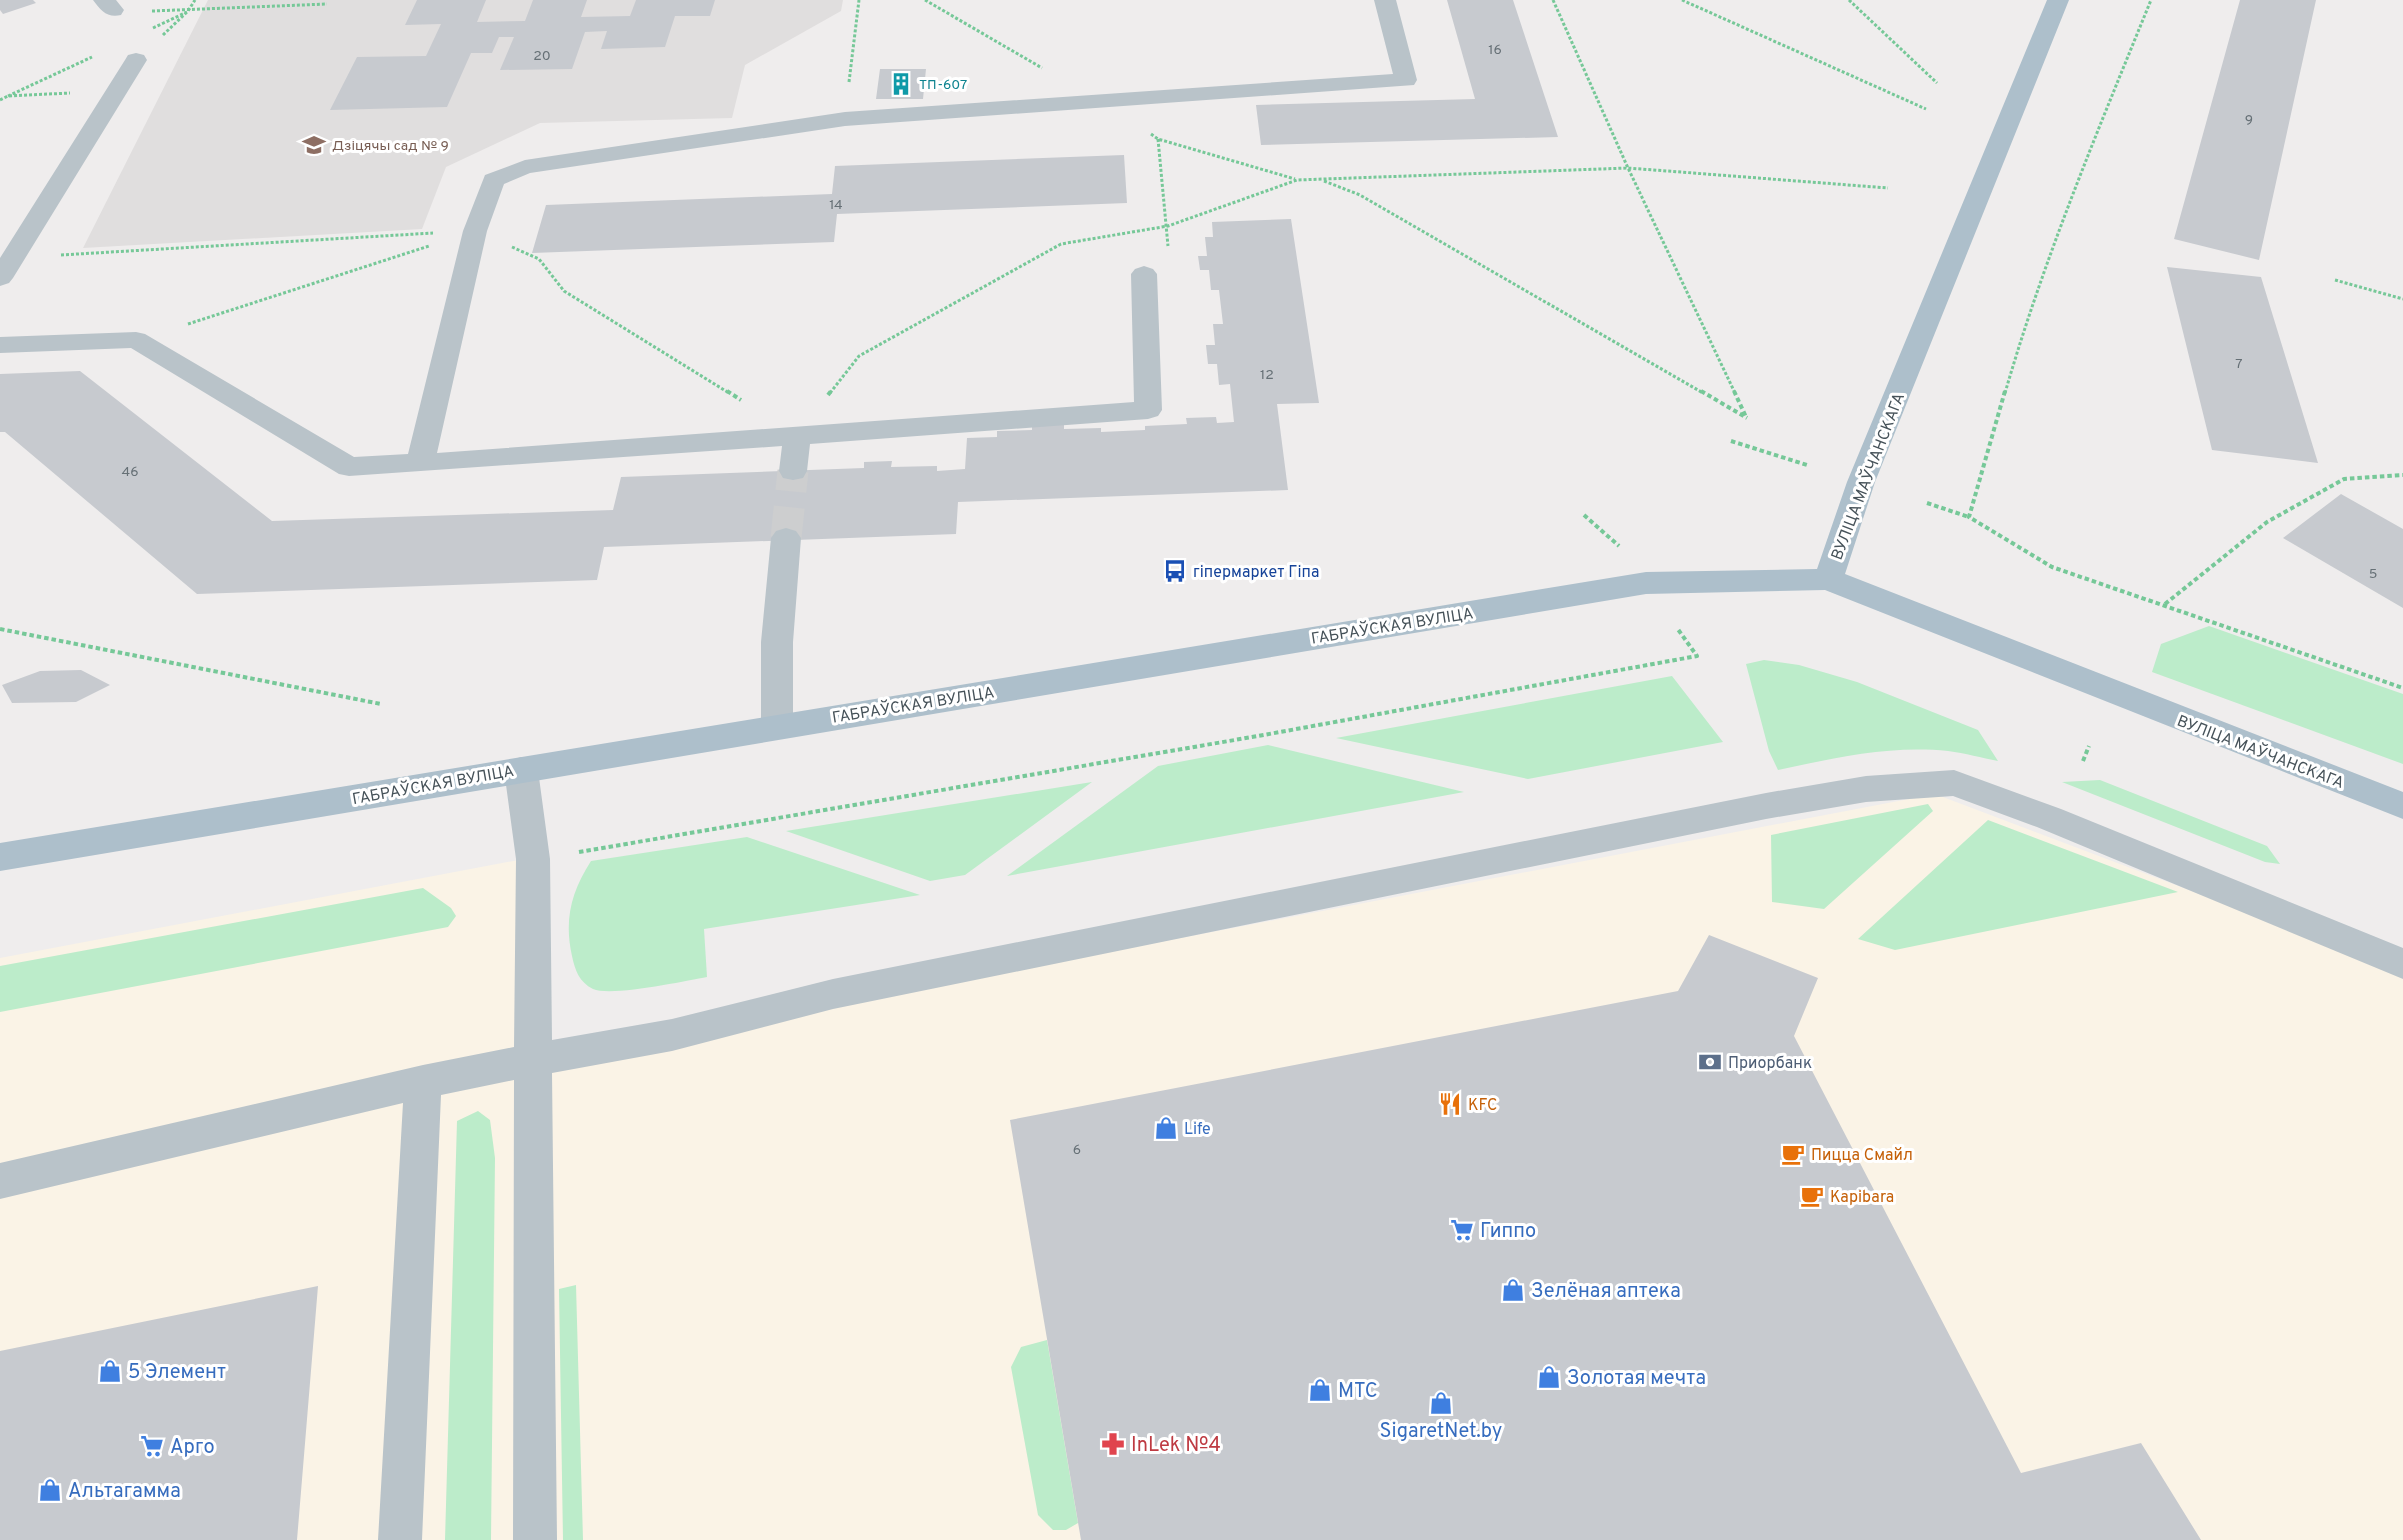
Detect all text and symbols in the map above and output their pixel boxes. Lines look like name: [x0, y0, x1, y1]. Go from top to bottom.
house number: 16: [1488, 42, 1502, 59]
house number: 20: [533, 48, 551, 65]
building icon: ТП-607: [888, 71, 914, 97]
place label: ТП-607: [919, 77, 967, 94]
house number: 9: [2245, 112, 2253, 129]
school or university icon: Дзіцячы сад № 9: [301, 132, 327, 158]
place label: Дзіцячы сад № 9: [332, 138, 449, 155]
house number: 14: [829, 197, 843, 214]
house number: 7: [2235, 356, 2243, 373]
house number: 12: [1260, 367, 1274, 384]
street label: ВУЛІЦА МАЎЧАНСКАГА: [1826, 389, 1910, 563]
house number: 46: [121, 464, 139, 481]
bus stop icon: гіпермаркет Гіпа: [1162, 558, 1188, 584]
place label: гіпермаркет Гіпа: [1193, 563, 1319, 583]
house number: 5: [2369, 566, 2377, 583]
street label: ГАБРАЎСКАЯ ВУЛІЦА: [1309, 602, 1475, 650]
street label: ГАБРАЎСКАЯ ВУЛІЦА: [830, 681, 996, 729]
street label: ВУЛІЦА МАЎЧАНСКАГА: [2174, 710, 2348, 794]
street label: ГАБРАЎСКАЯ ВУЛІЦА: [351, 760, 516, 810]
bank icon: Приорбанк: [1697, 1049, 1723, 1075]
place label: Приорбанк: [1728, 1054, 1812, 1074]
restaurant icon: KFC: [1437, 1091, 1463, 1117]
place label: KFC: [1468, 1096, 1497, 1116]
shop icon: Life: [1153, 1115, 1179, 1141]
place label: Life: [1184, 1120, 1211, 1140]
cafe icon: Пицца Смайл: [1780, 1141, 1806, 1167]
house number: 6: [1073, 1142, 1081, 1159]
place label: Пицца Смайл: [1811, 1146, 1913, 1166]
cafe icon: Kapibara: [1799, 1183, 1825, 1209]
place label: Kapibara: [1830, 1188, 1894, 1208]
supermarket icon: Гиппо: [1449, 1217, 1475, 1243]
place label: Гиппо: [1480, 1219, 1536, 1245]
shop icon: Зелёная аптека: [1500, 1277, 1526, 1303]
place label: Зелёная аптека: [1531, 1279, 1681, 1305]
shop icon: 5 Элемент: [97, 1358, 123, 1384]
place label: 5 Элемент: [128, 1360, 226, 1386]
shop icon: Золотая мечта: [1536, 1364, 1562, 1390]
place label: Золотая мечта: [1567, 1366, 1706, 1392]
shop icon: МТС: [1307, 1377, 1333, 1403]
place label: МТС: [1338, 1379, 1378, 1405]
shop icon: SigaretNet.by: [1428, 1390, 1454, 1416]
place label: SigaretNet.by: [1380, 1419, 1502, 1445]
pharmacy icon: InLek №4: [1100, 1431, 1126, 1457]
supermarket icon: Арго: [139, 1433, 165, 1459]
place label: InLek №4: [1131, 1433, 1221, 1459]
place label: Арго: [170, 1435, 215, 1461]
shop icon: Альтагамма: [37, 1477, 63, 1503]
place label: Альтагамма: [68, 1479, 181, 1505]

